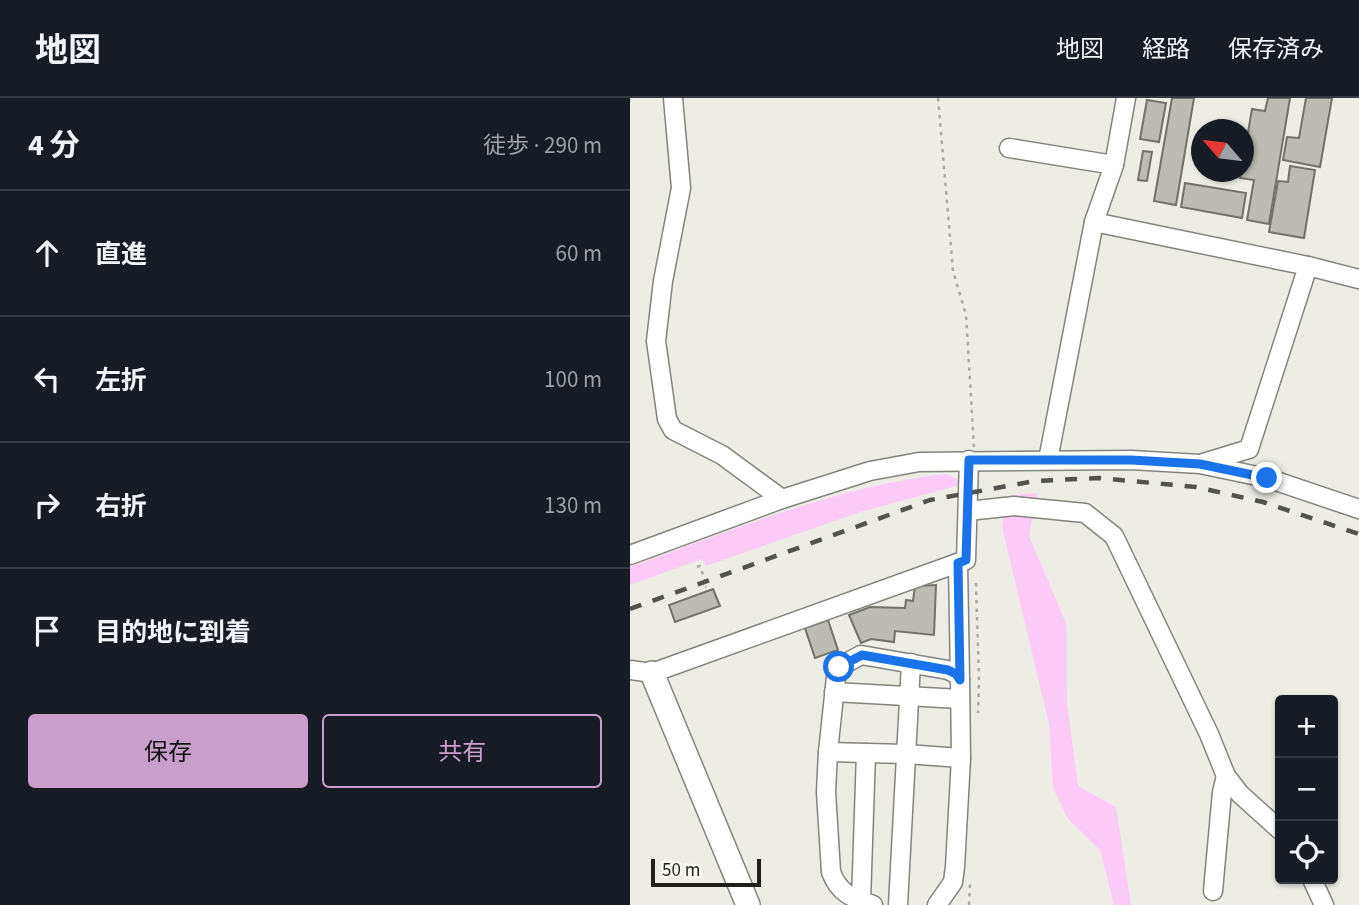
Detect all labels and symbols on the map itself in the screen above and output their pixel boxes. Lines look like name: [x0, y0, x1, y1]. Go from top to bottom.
north arrow: [1191, 119, 1254, 182]
route end: [1251, 462, 1282, 493]
route start: [823, 651, 854, 682]
scale bar: [651, 856, 761, 888]

